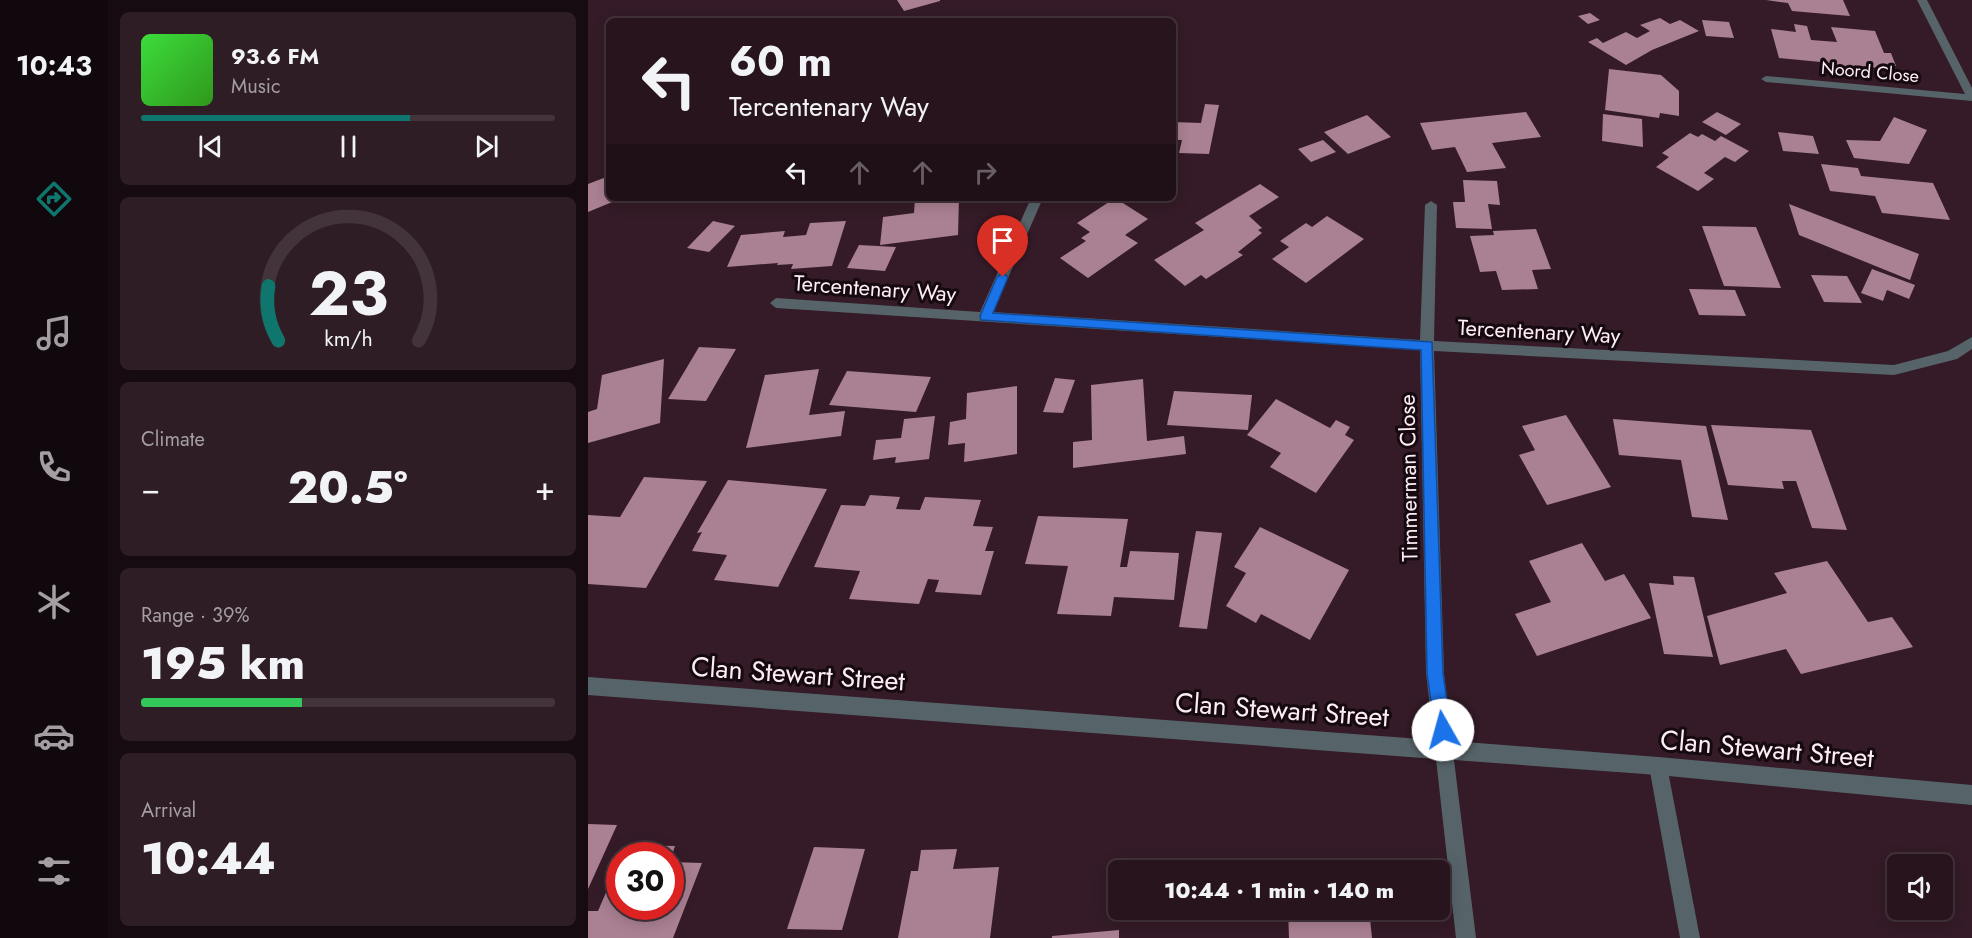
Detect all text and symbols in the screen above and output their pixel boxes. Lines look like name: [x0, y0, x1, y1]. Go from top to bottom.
text: 60 m: [729, 31, 832, 92]
text: 93.6 FM: [231, 40, 319, 72]
icon: left: [630, 42, 708, 120]
text: 10:43: [16, 46, 92, 85]
street label: Noord Close: [1820, 55, 1920, 89]
text: Music: [231, 72, 281, 101]
text: Tercentenary Way: [729, 87, 929, 126]
icon: previous: [194, 130, 227, 163]
icon: pause: [332, 130, 365, 163]
icon: next: [470, 130, 503, 163]
icon: left: [780, 156, 813, 189]
icon: ahead: [843, 156, 876, 189]
icon: ahead: [906, 156, 939, 189]
icon: right: [969, 156, 1002, 189]
icon: directions: [33, 178, 75, 220]
pin: [977, 215, 1028, 277]
icon: arrive: [986, 224, 1019, 257]
text: 23: [308, 248, 388, 338]
street label: Tercentenary Way: [793, 266, 958, 310]
street label: Tercentenary Way: [1457, 311, 1622, 351]
icon: music: [33, 312, 75, 354]
text: km/h: [324, 323, 372, 354]
street label: Timmerman Close: [1391, 394, 1425, 562]
text: Climate: [141, 425, 205, 454]
icon: phone: [33, 446, 75, 488]
text: 20.5°: [288, 455, 408, 520]
text: −: [141, 465, 160, 512]
text: +: [535, 465, 555, 512]
icon: climate: [33, 581, 75, 623]
text: Range · 39%: [141, 601, 249, 630]
text: 195 km: [141, 631, 305, 696]
street label: Clan Stewart Street: [690, 647, 907, 700]
street label: Clan Stewart Street: [1174, 683, 1391, 736]
position arrow: [1411, 698, 1475, 762]
icon: car: [33, 715, 75, 757]
street label: Clan Stewart Street: [1659, 720, 1876, 777]
text: Arrival: [141, 796, 196, 825]
text: 10:44: [141, 826, 276, 891]
speed limit sign: 30: [606, 842, 684, 920]
icon: filters: [33, 850, 75, 892]
map controls: [1887, 854, 1953, 920]
button: sound: [1887, 854, 1953, 920]
text: 10:44 · 1 min · 140 m: [1164, 874, 1394, 906]

